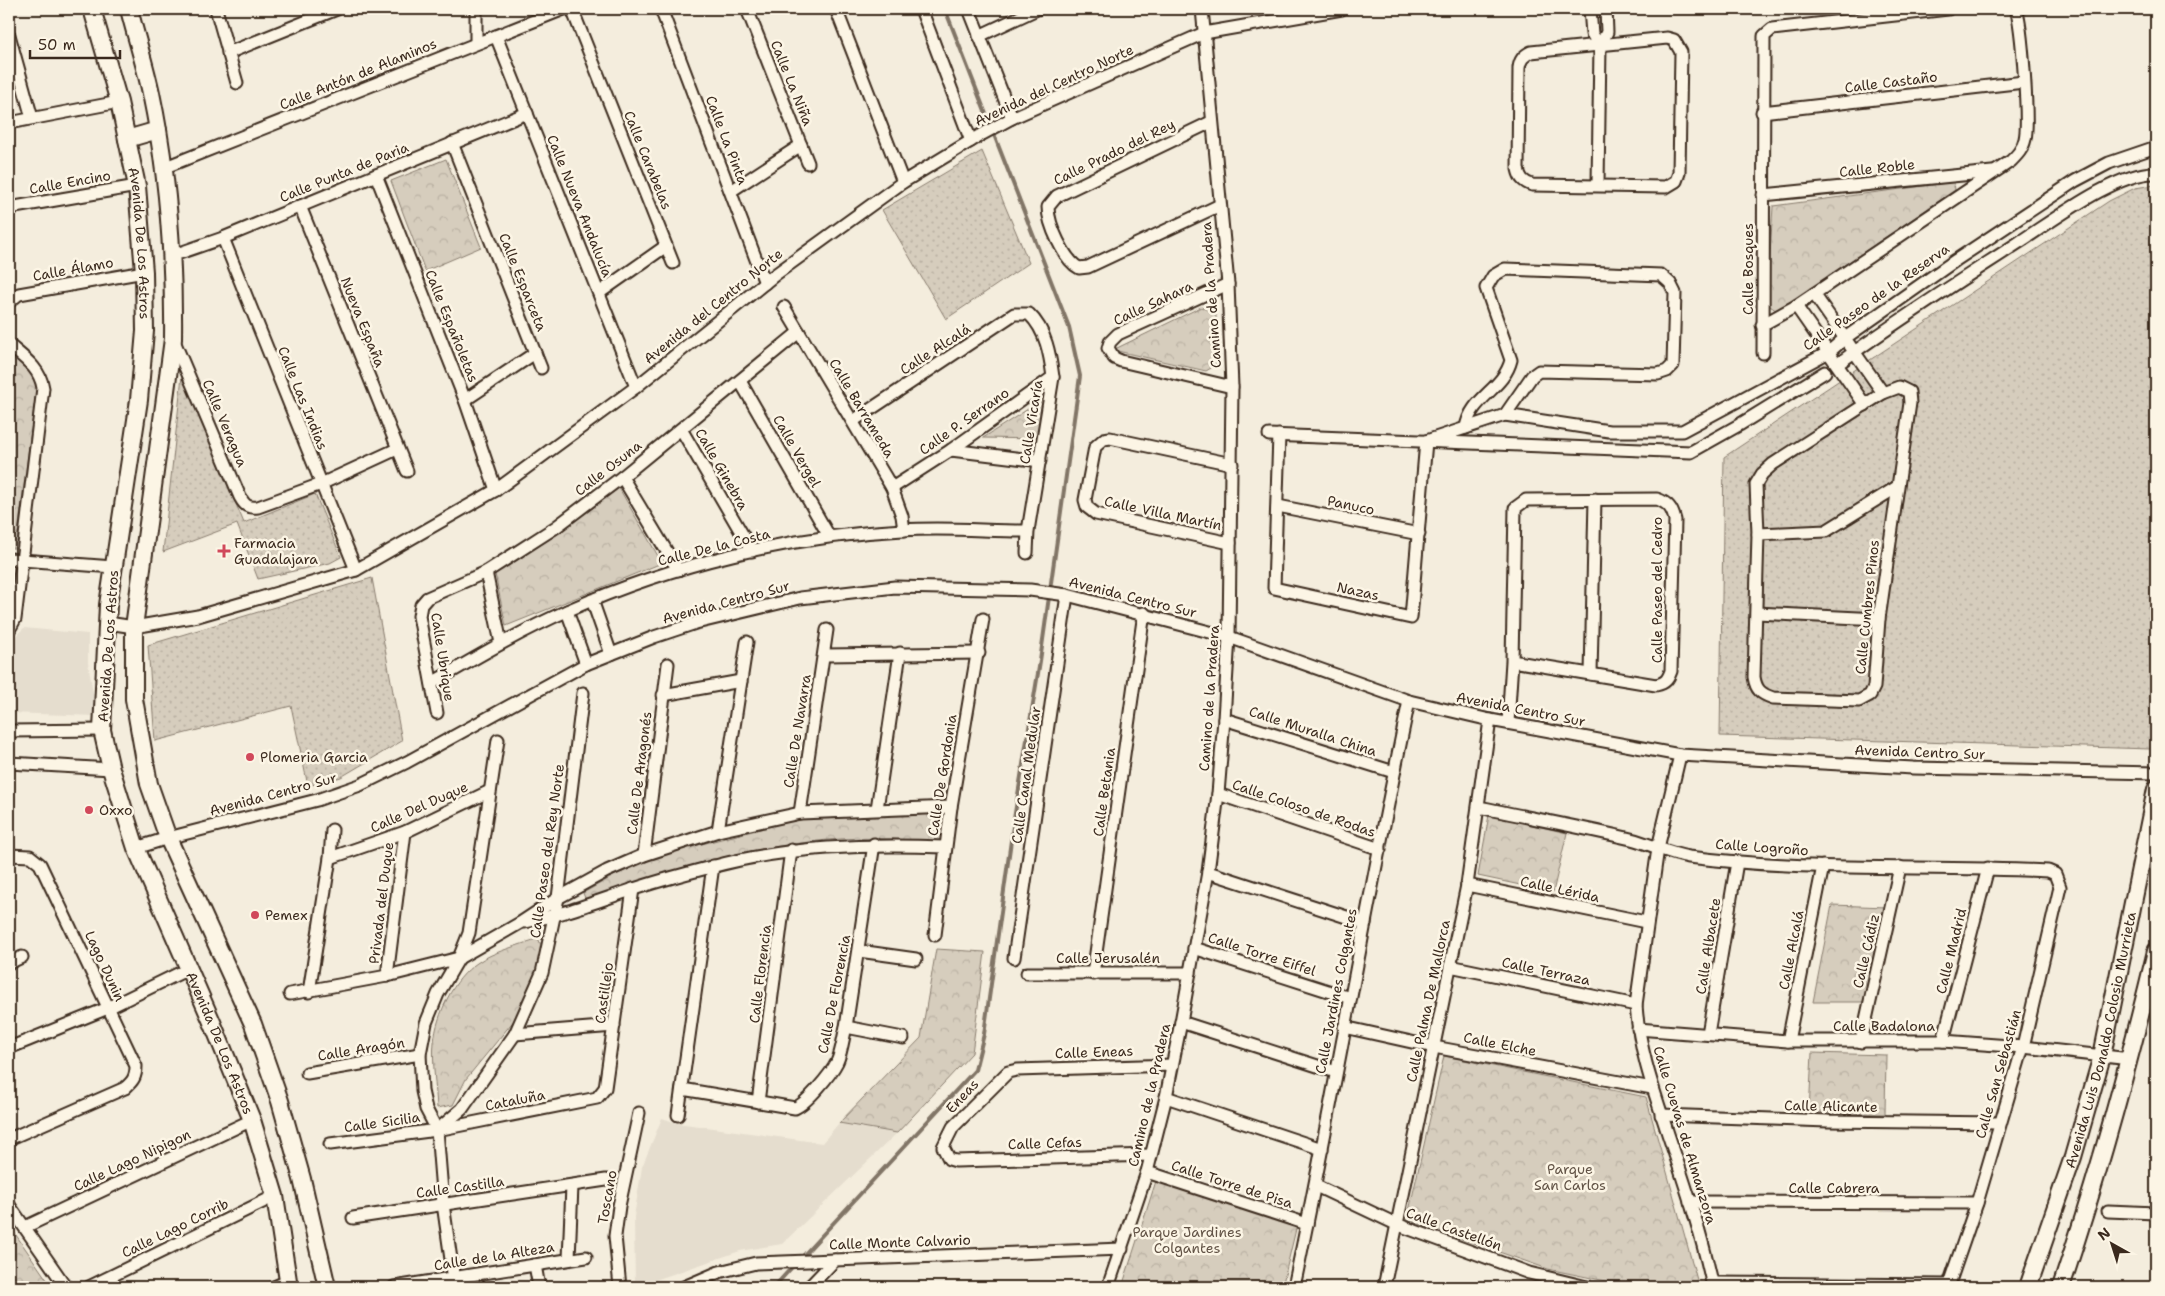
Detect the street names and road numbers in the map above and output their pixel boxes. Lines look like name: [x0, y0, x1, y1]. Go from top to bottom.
street label: Calle Antón de Alaminos: [277, 34, 439, 114]
street label: Calle La Niña: [767, 38, 817, 129]
street label: Avenida del Centro Norte: [972, 40, 1136, 130]
street label: Calle Castaño: [1844, 67, 1938, 97]
street label: Calle La Pinta: [702, 93, 752, 187]
street label: Calle Carabelas: [620, 108, 676, 212]
street label: Calle Prado del Rey: [1050, 115, 1178, 189]
street label: Calle Nueva Andalucía: [543, 132, 617, 280]
street label: Calle Punta de Paria: [277, 138, 411, 206]
street label: Calle Roble: [1838, 155, 1916, 181]
street label: Avenida De Los Astros: [124, 165, 154, 320]
street label: Calle Encino: [28, 166, 112, 198]
street label: Camino de la Pradera: [1197, 221, 1225, 369]
street label: Calle Bosques: [1739, 223, 1757, 315]
street label: Calle Esparceta: [495, 230, 551, 334]
street label: Calle Paseo de la Reserva: [1799, 239, 1953, 355]
street label: Avenida del Centro Norte: [640, 244, 786, 368]
street label: Calle Álamo: [31, 253, 115, 285]
street label: Calle Españoletas: [421, 267, 483, 385]
street label: Nueva España: [337, 274, 389, 370]
street label: Calle Sahara: [1110, 277, 1196, 329]
street label: Calle Alcalá: [896, 319, 974, 379]
street label: Calle Las Indias: [274, 344, 332, 452]
street label: Calle Barrameda: [825, 355, 899, 461]
street label: Calle Veragua: [198, 376, 252, 470]
street label: Calle Vicaría: [1015, 378, 1047, 465]
street label: Calle P. Serrano: [916, 383, 1012, 459]
street label: Calle Vergel: [769, 412, 825, 491]
street label: Calle Ginebra: [691, 425, 753, 513]
street label: Calle Osuna: [571, 436, 645, 500]
street label: Panuco: [1326, 491, 1376, 519]
street label: Calle Villa Martín: [1103, 492, 1224, 534]
street label: Calle Paseo del Cedro: [1648, 517, 1666, 663]
street label: Calle De la Costa: [656, 524, 772, 570]
street label: Calle Cumbres Pinos: [1851, 539, 1883, 675]
street label: Avenida De Los Astros: [94, 569, 122, 723]
street label: Avenida Centro Sur: [1067, 572, 1199, 622]
street label: Avenida Centro Sur: [660, 576, 792, 628]
street label: Nazas: [1335, 578, 1381, 604]
street label: Calle Ubrique: [427, 611, 459, 703]
street label: Camino de la Pradera: [1195, 624, 1223, 772]
street label: Calle De Navarra: [779, 673, 815, 789]
street label: Avenida Centro Sur: [1455, 688, 1588, 730]
street label: Calle Muralla China: [1247, 702, 1380, 760]
street label: Calle Canal Medular: [1007, 705, 1045, 845]
street label: Calle De Aragonés: [623, 710, 656, 836]
street label: Calle De Gordonia: [924, 713, 961, 837]
street label: Avenida Centro Sur: [1854, 741, 1986, 763]
street label: Calle Betania: [1089, 746, 1119, 837]
street label: Calle Paseo del Rey Norte: [526, 763, 568, 939]
street label: Avenida Centro Sur: [207, 768, 339, 820]
street label: Calle Coloso de Rodas: [1230, 775, 1378, 841]
street label: Calle Del Duque: [367, 777, 471, 837]
street label: Calle Logroño: [1715, 835, 1809, 859]
street label: Privada del Duque: [365, 841, 397, 965]
street label: Calle Lérida: [1519, 872, 1602, 906]
street label: Calle Albacete: [1691, 896, 1725, 996]
street label: Calle Madrid: [1932, 906, 1970, 996]
street label: Calle Jardines Colgantes: [1311, 907, 1361, 1075]
street label: Calle Alcalá: [1774, 908, 1808, 991]
street label: Avenida Luis Donaldo Colosio Murrieta: [2061, 910, 2140, 1171]
street label: Calle Cádiz: [1849, 912, 1883, 990]
street label: Calle Palma De Mallorca: [1402, 918, 1454, 1084]
street label: Calle Florencia: [745, 923, 775, 1024]
street label: Lago Dunin: [81, 928, 129, 1005]
street label: Calle Torre Eiffel: [1206, 928, 1319, 980]
street label: Calle De Florencia: [814, 933, 854, 1055]
street label: Calle Jerusalén: [1056, 949, 1160, 967]
street label: Calle Terraza: [1500, 953, 1592, 989]
street label: Castillejo: [591, 961, 617, 1025]
street label: Avenida De Los Astros: [182, 969, 258, 1117]
street label: Calle San Sebastián: [1971, 1007, 2025, 1141]
street label: Calle Badalona: [1833, 1017, 1935, 1035]
street label: Camino de la Pradera: [1124, 1021, 1174, 1168]
street label: Calle Elche: [1462, 1028, 1538, 1060]
street label: Calle Aragón: [316, 1033, 406, 1065]
street label: Calle Eneas: [1055, 1042, 1134, 1062]
street label: Calle Cuevas de Almanzora: [1649, 1044, 1721, 1226]
street label: Eneas: [942, 1075, 982, 1117]
street label: Cataluña: [484, 1085, 547, 1115]
street label: Calle Alicante: [1784, 1096, 1878, 1116]
street label: Calle Sicilia: [343, 1108, 421, 1136]
street label: Calle Lago Nipigon: [70, 1125, 194, 1195]
street label: Calle Cefas: [1008, 1133, 1082, 1153]
street label: Calle Torre de Pisa: [1169, 1156, 1295, 1212]
street label: Toscano: [593, 1169, 621, 1225]
street label: Calle Castilla: [415, 1172, 505, 1202]
street label: Calle Cabrera: [1788, 1179, 1880, 1197]
street label: Calle Lago Corrib: [119, 1194, 231, 1262]
street label: Calle Castellón: [1404, 1203, 1505, 1255]
street label: Calle Monte Calvario: [829, 1231, 971, 1253]
street label: Calle de la Alteza: [433, 1238, 556, 1274]

